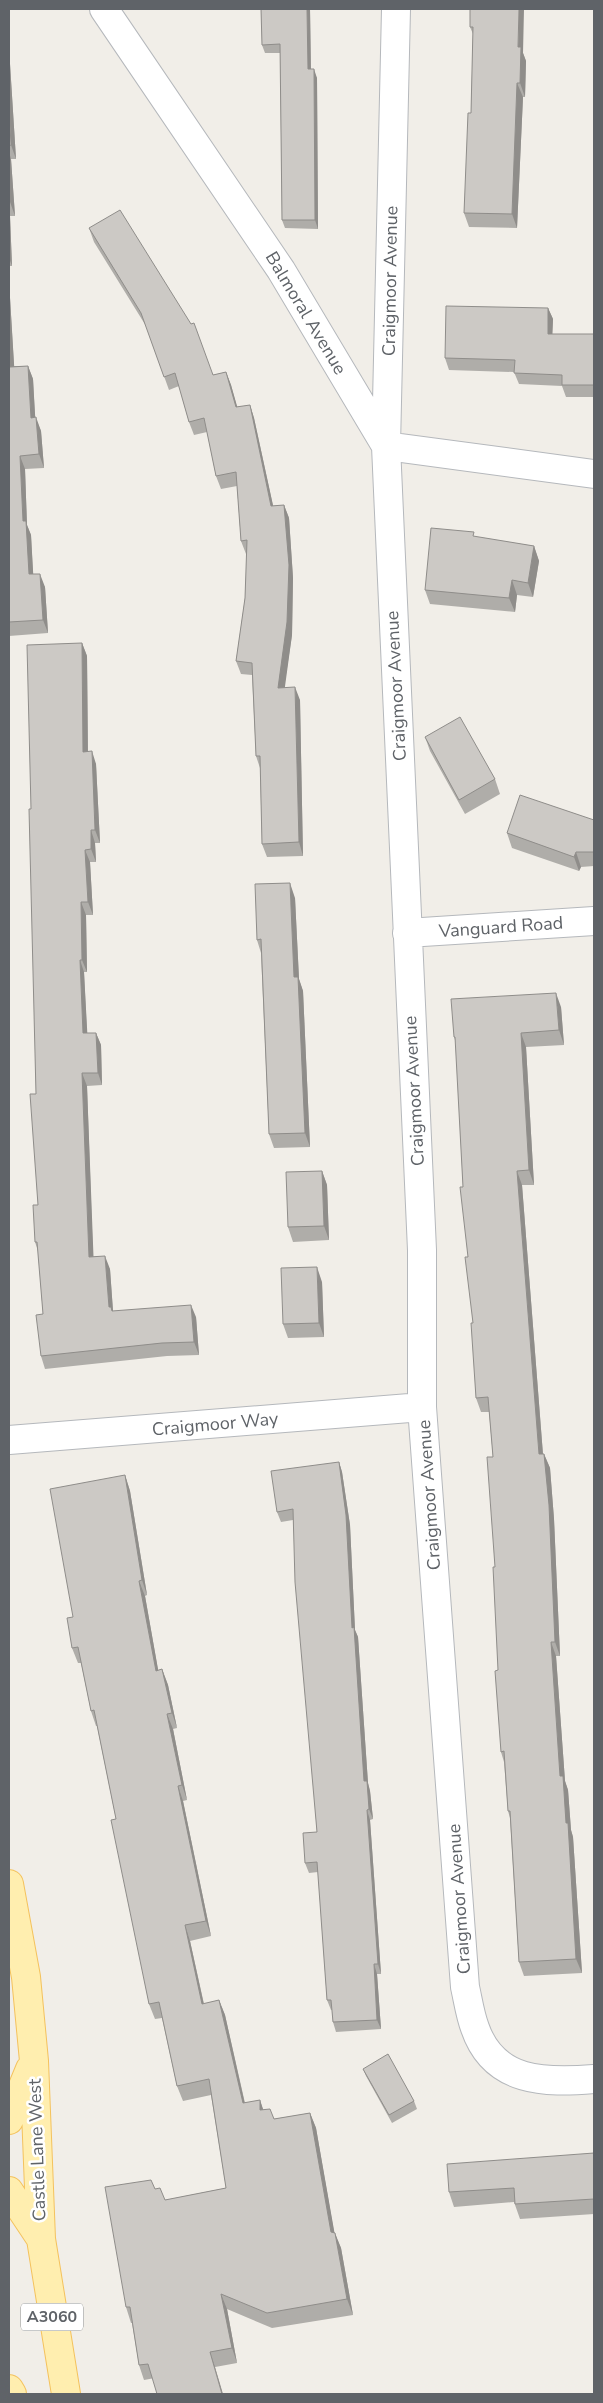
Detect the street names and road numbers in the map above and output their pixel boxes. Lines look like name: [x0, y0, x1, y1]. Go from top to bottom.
street label: Craigmoor Avenue: [377, 206, 403, 356]
street label: Balmoral Avenue: [260, 247, 352, 379]
street label: Craigmoor Avenue: [380, 610, 412, 762]
street label: Vanguard Road: [437, 911, 564, 943]
street label: Craigmoor Avenue: [398, 1015, 430, 1167]
street label: Craigmoor Way: [151, 1406, 280, 1441]
street label: Craigmoor Avenue: [412, 1419, 446, 1571]
street label: Craigmoor Avenue: [442, 1823, 476, 1975]
street label: Castle Lane West: [22, 2078, 51, 2222]
road number: A3060: [21, 2304, 83, 2330]

